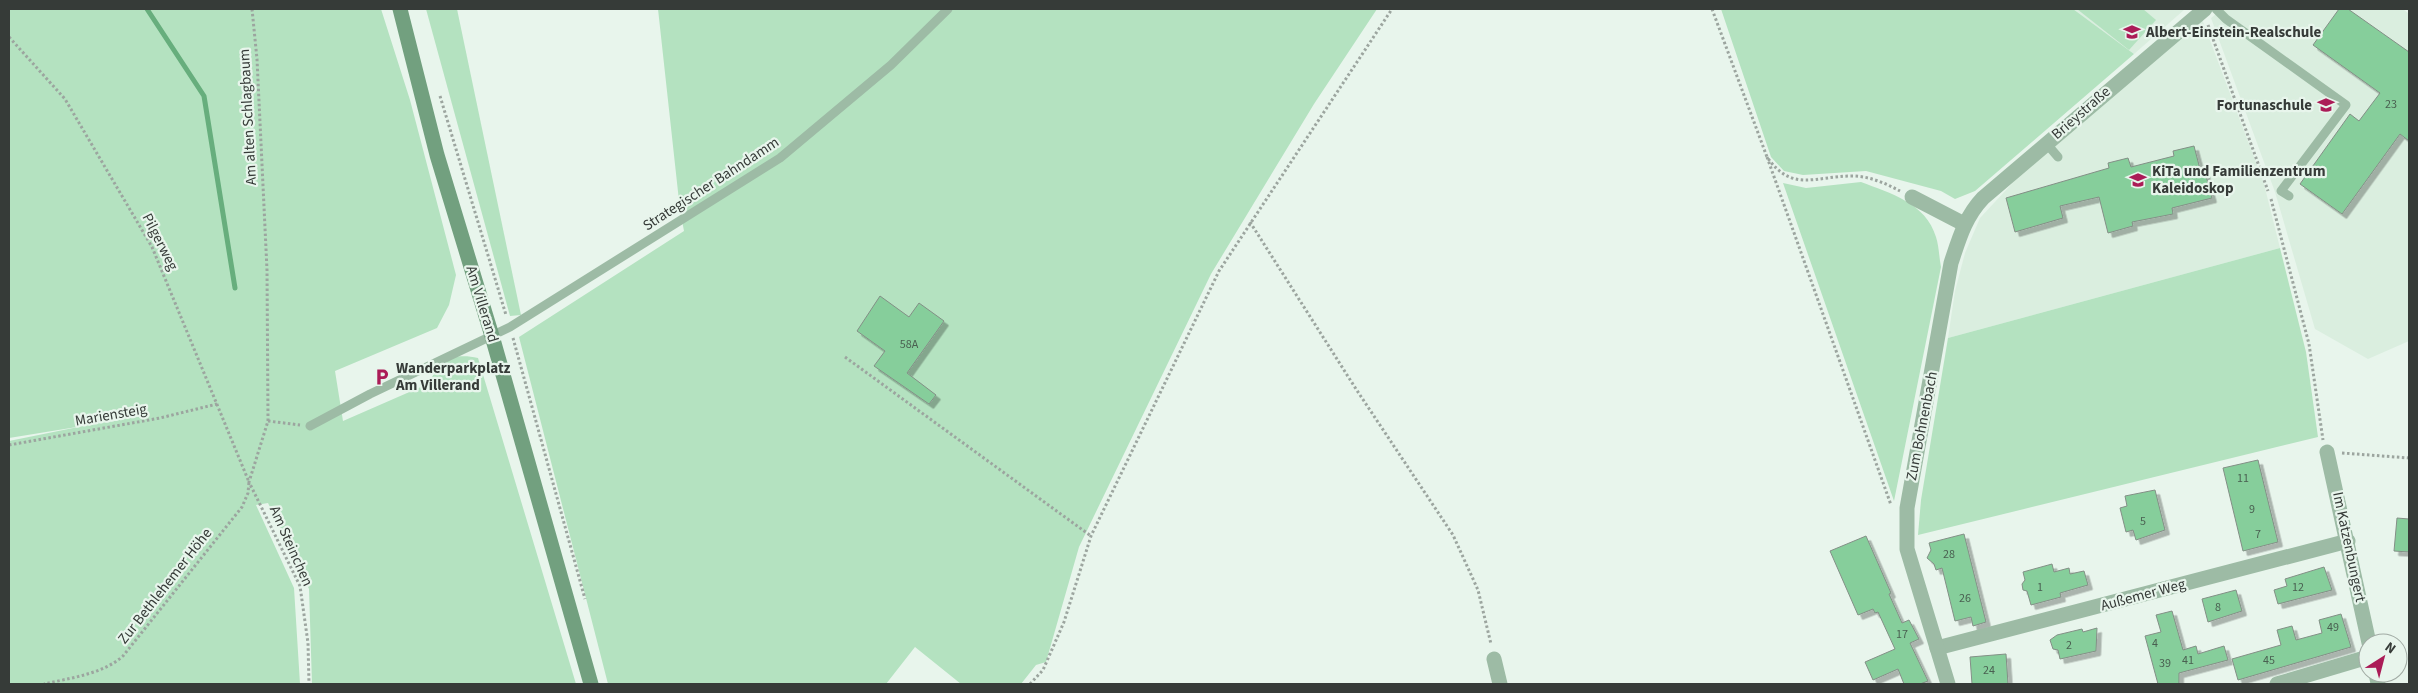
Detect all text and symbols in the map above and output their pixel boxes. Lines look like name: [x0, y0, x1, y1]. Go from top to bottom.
school or university icon: Albert-Einstein-Realschule: [2122, 22, 2142, 42]
place label: Albert-Einstein-Realschule: [2145, 22, 2322, 43]
street label: Am alten Schlagbaum: [234, 48, 262, 186]
street label: Brieystraße: [2047, 82, 2115, 144]
place label: Fortunaschule: [2217, 95, 2312, 116]
school or university icon: Fortunaschule: [2316, 95, 2336, 115]
house number: 23: [2385, 96, 2397, 113]
street label: Strategischer Bahndamm: [639, 132, 783, 236]
place label: KiTa und Familienzentrum Kaleidoskop: [2152, 161, 2326, 199]
school or university icon: KiTa und Familienzentrum Kaleidoskop: [2128, 170, 2148, 190]
street label: Pilgerweg: [137, 210, 184, 275]
street label: Am Villerand: [460, 263, 504, 345]
house number: 58A: [900, 336, 919, 353]
place label: Wanderparkplatz Am Villerand: [395, 358, 511, 396]
parking icon: Wanderparkplatz Am Villerand: [372, 367, 392, 387]
street label: Zum Bohnenbach: [1901, 370, 1943, 482]
street label: Mariensteig: [73, 398, 149, 432]
house number: 11: [2237, 470, 2249, 487]
street label: Im Katzenbungert: [2327, 490, 2371, 604]
house number: 9: [2249, 501, 2255, 518]
street label: Am Steinchen: [264, 502, 318, 590]
house number: 5: [2140, 513, 2146, 530]
street label: Zur Bethlehemer Höhe: [113, 524, 217, 648]
house number: 7: [2255, 526, 2261, 543]
house number: 28: [1943, 546, 1955, 563]
street label: Außemer Weg: [2098, 573, 2188, 616]
house number: 1: [2037, 579, 2043, 596]
house number: 12: [2292, 579, 2304, 596]
house number: 26: [1959, 590, 1971, 607]
house number: 8: [2215, 599, 2221, 616]
house number: 49: [2327, 619, 2339, 636]
house number: 17: [1896, 626, 1908, 643]
north arrow: [2358, 633, 2408, 683]
house number: 4: [2152, 635, 2158, 652]
house number: 2: [2066, 637, 2072, 654]
text: N: [2380, 637, 2400, 659]
house number: 41: [2182, 652, 2194, 669]
house number: 45: [2263, 652, 2275, 669]
house number: 39: [2159, 655, 2171, 672]
house number: 24: [1983, 662, 1995, 679]

